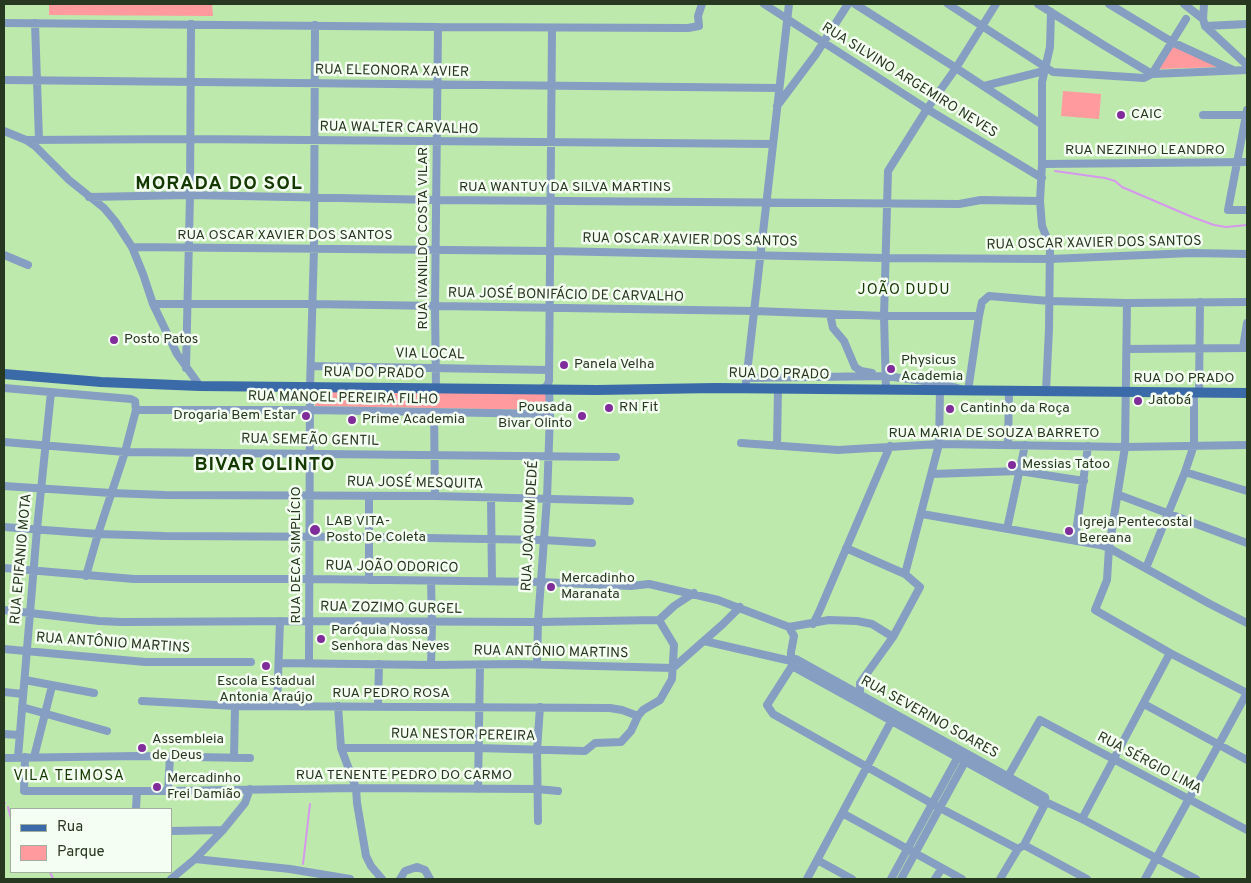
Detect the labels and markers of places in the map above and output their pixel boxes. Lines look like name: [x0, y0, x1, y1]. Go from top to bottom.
place label: CAIC: [1131, 107, 1162, 123]
marker: CAIC: [1115, 109, 1127, 121]
place label: Posto Patos: [124, 332, 198, 348]
marker: Posto Patos: [108, 334, 120, 346]
place label: Physicus Academia: [901, 353, 963, 386]
place label: Panela Velha: [574, 357, 654, 373]
marker: Panela Velha: [558, 359, 570, 371]
marker: Physicus Academia: [885, 363, 897, 375]
place label: Jatobá: [1148, 393, 1191, 409]
marker: Jatobá: [1132, 395, 1144, 407]
place label: Pousada Bivar Olinto: [498, 400, 572, 432]
place label: RN Fit: [619, 400, 658, 416]
place label: Cantinho da Roça: [960, 401, 1070, 417]
marker: RN Fit: [603, 402, 615, 414]
marker: Cantinho da Roça: [944, 403, 956, 415]
place label: Drogaria Bem Estar: [173, 408, 296, 424]
marker: Drogaria Bem Estar: [300, 410, 312, 422]
marker: Pousada Bivar Olinto: [576, 410, 588, 422]
place label: Prime Academia: [362, 412, 465, 428]
marker: Prime Academia: [346, 414, 358, 426]
place label: Messias Tatoo: [1022, 457, 1110, 473]
marker: Messias Tatoo: [1006, 459, 1018, 471]
place label: LAB VITA- Posto De Coleta: [326, 514, 426, 546]
place label: Igreja Pentecostal Bereana: [1079, 515, 1192, 548]
marker: LAB VITA- Posto De Coleta: [308, 523, 322, 537]
marker: Igreja Pentecostal Bereana: [1063, 525, 1075, 537]
place label: Mercadinho Maranata: [561, 571, 635, 604]
marker: Mercadinho Maranata: [545, 581, 557, 593]
place label: Paróquia Nossa Senhora das Neves: [331, 623, 450, 656]
marker: Paróquia Nossa Senhora das Neves: [315, 633, 327, 645]
marker: Escola Estadual Antonia Araújo: [260, 660, 272, 672]
place label: Escola Estadual Antonia Araújo: [217, 674, 315, 706]
place label: Assembleia de Deus: [152, 732, 224, 764]
marker: Assembleia de Deus: [136, 742, 148, 754]
place label: Mercadinho Frei Damião: [167, 771, 241, 804]
marker: Mercadinho Frei Damião: [151, 781, 163, 793]

